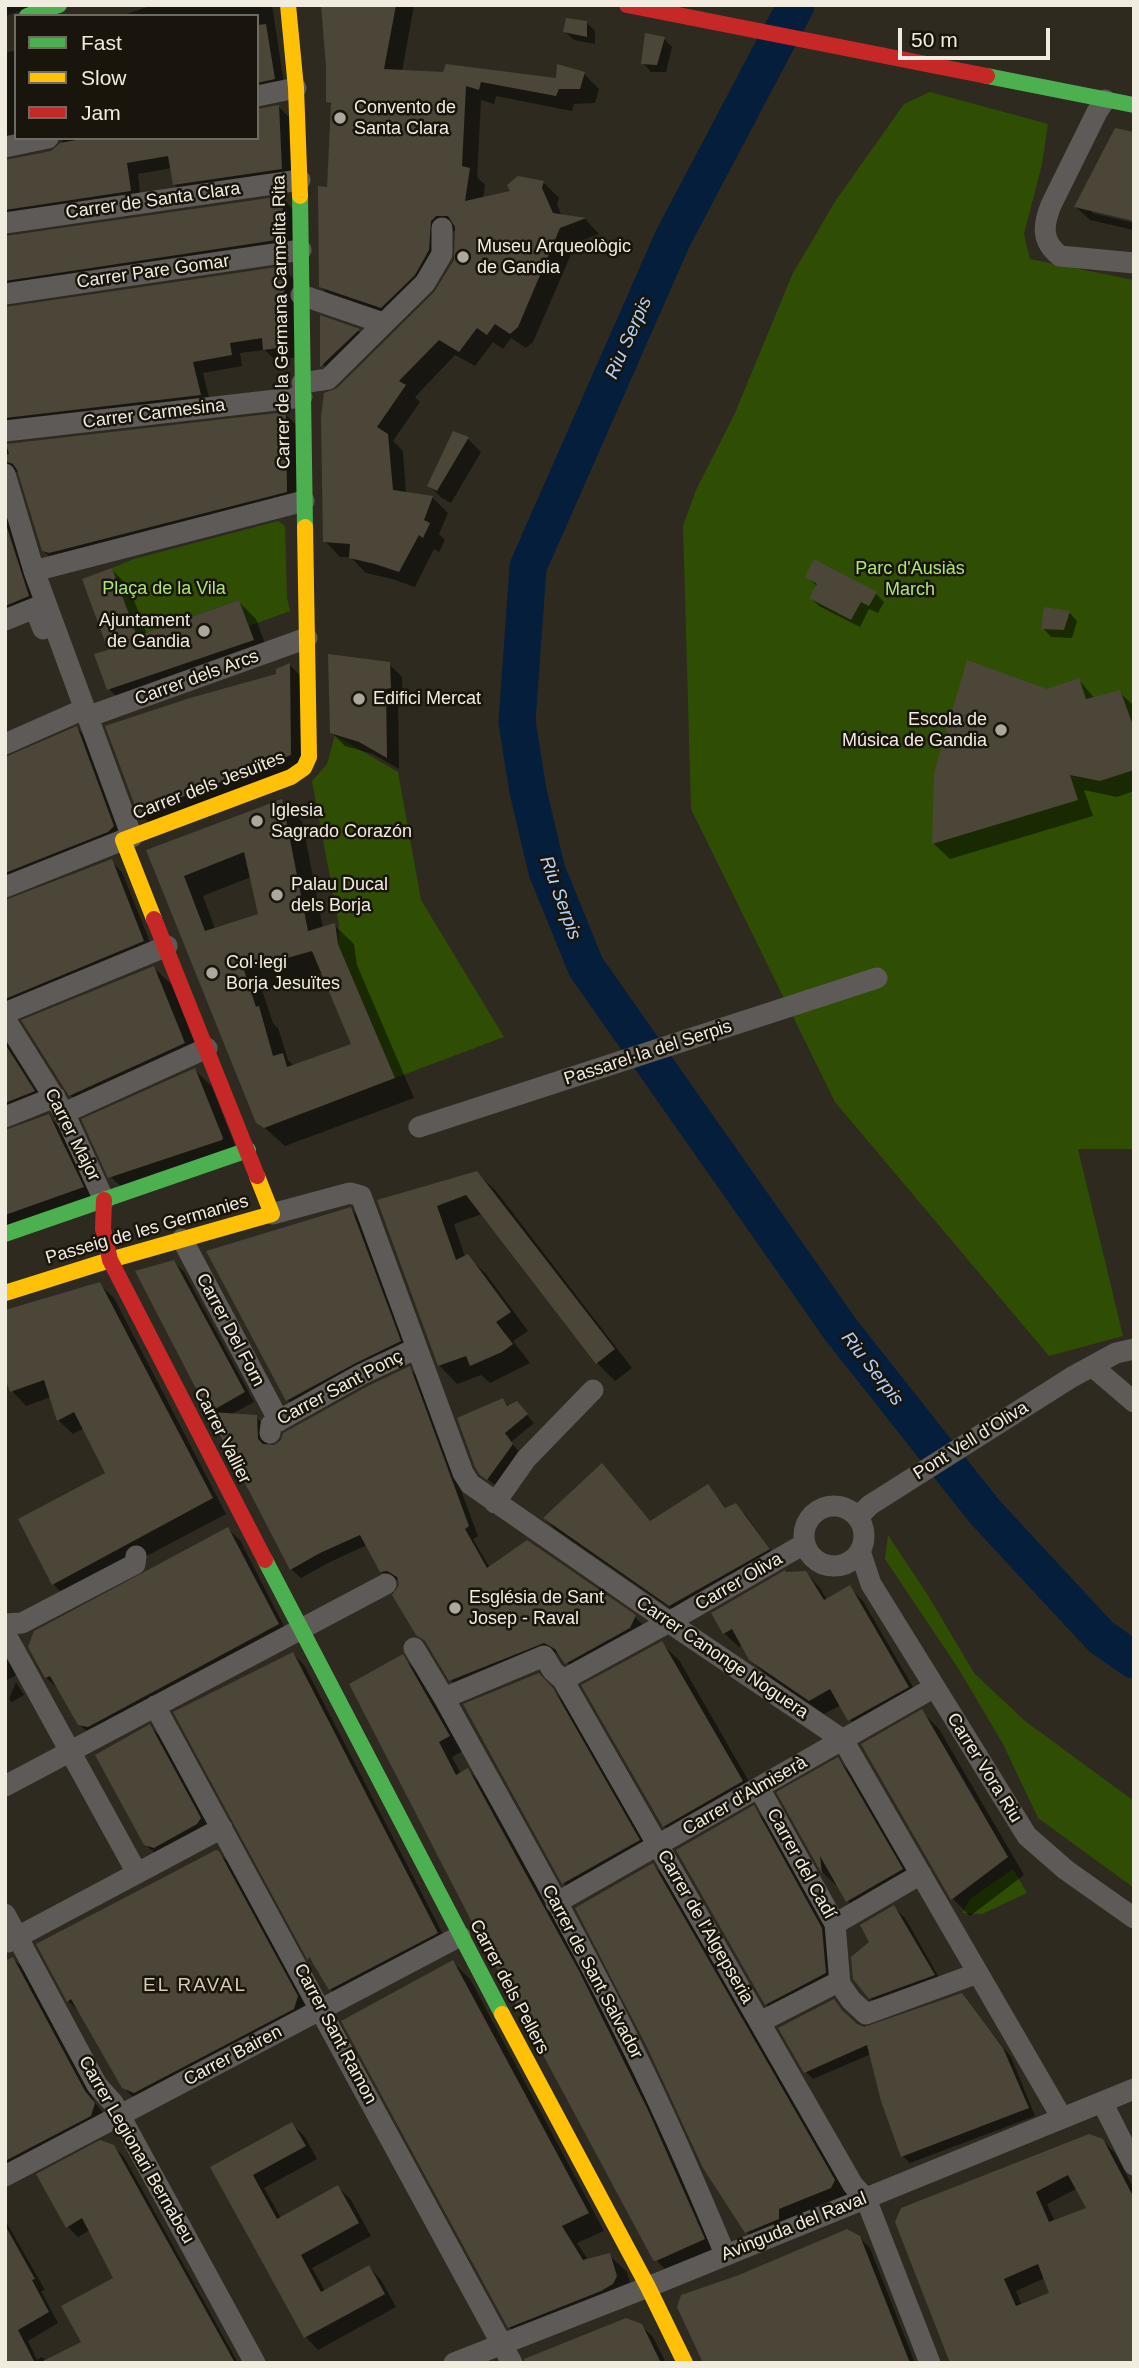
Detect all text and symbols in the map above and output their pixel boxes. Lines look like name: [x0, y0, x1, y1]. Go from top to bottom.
legend: [14, 14, 259, 140]
scale bar: [901, 14, 1053, 58]
text: 50 m: [911, 28, 958, 51]
text: Fast: [81, 31, 122, 54]
text: Slow: [81, 66, 127, 89]
place label: Convento de Santa Clara: [354, 97, 456, 140]
text: Jam: [81, 101, 121, 124]
marker: Convento de Santa Clara: [332, 110, 348, 126]
street label: Carrer de la Germana Carmelita Rita: [269, 175, 295, 469]
street label: Carrer de Santa Clara: [64, 178, 242, 224]
place label: Museu Arqueològic de Gandia: [477, 236, 631, 278]
marker: Museu Arqueològic de Gandia: [455, 249, 471, 265]
street label: Carrer Pare Gomar: [75, 251, 231, 293]
water label: Riu Serpis: [601, 293, 657, 383]
street label: Carrer Carmesina: [82, 395, 226, 433]
park label: Parc d'Ausiàs March: [855, 558, 965, 600]
park label: Plaça de la Vila: [102, 578, 226, 600]
place label: Ajuntament de Gandia: [99, 610, 190, 652]
marker: Ajuntament de Gandia: [196, 623, 212, 639]
street label: Carrer dels Arcs: [132, 646, 262, 710]
place label: Edifici Mercat: [373, 688, 481, 710]
marker: Edifici Mercat: [351, 691, 367, 707]
place label: Escola de Música de Gandia: [842, 709, 987, 752]
marker: Escola de Música de Gandia: [993, 722, 1009, 738]
street label: Carrer dels Jesuïtes: [130, 747, 288, 825]
place label: Iglesia Sagrado Corazón: [271, 800, 412, 842]
marker: Iglesia Sagrado Corazón: [249, 813, 265, 829]
water label: Riu Serpis: [534, 853, 586, 943]
place label: Palau Ducal dels Borja: [291, 874, 388, 917]
marker: Palau Ducal dels Borja: [269, 887, 285, 903]
place label: Col·legi Borja Jesuïtes: [226, 952, 340, 995]
marker: Col·legi Borja Jesuïtes: [204, 965, 220, 981]
street label: Passarel·la del Serpis: [561, 1016, 735, 1090]
street label: Carrer Major: [39, 1085, 105, 1185]
street label: Passeig de les Germanies: [43, 1191, 251, 1269]
street label: Carrer Del Forn: [191, 1270, 269, 1390]
water label: Riu Serpis: [836, 1327, 908, 1411]
street label: Carrer Sant Ponç: [274, 1346, 406, 1430]
street label: Carrer Vallier: [189, 1384, 255, 1488]
street label: Pont Vell d’Oliva: [910, 1397, 1032, 1485]
street label: Carrer Oliva: [692, 1548, 786, 1616]
place label: Església de Sant Josep - Raval: [469, 1587, 604, 1630]
street label: Carrer Canonge Noguera: [632, 1592, 812, 1724]
marker: Església de Sant Josep - Raval: [447, 1600, 463, 1616]
street label: Carrer Vora Riu: [942, 1709, 1026, 1827]
street label: Carrer d'Almiserà: [679, 1752, 811, 1840]
street label: Carrer del Cadí: [762, 1805, 840, 1923]
street label: Carrer de l'Algepseria: [652, 1846, 758, 2008]
street label: Carrer de Sant Salvador: [537, 1881, 647, 2063]
street label: Carrer dels Pellers: [464, 1916, 554, 2058]
street label: Carrer Sant Ramon: [289, 1960, 381, 2108]
district label: EL RAVAL: [144, 1975, 246, 1997]
street label: Carrer Bairen: [180, 2021, 286, 2091]
street label: Carrer Legionari Bernabeu: [73, 2052, 199, 2248]
street label: Avinguda del Raval: [718, 2188, 870, 2266]

